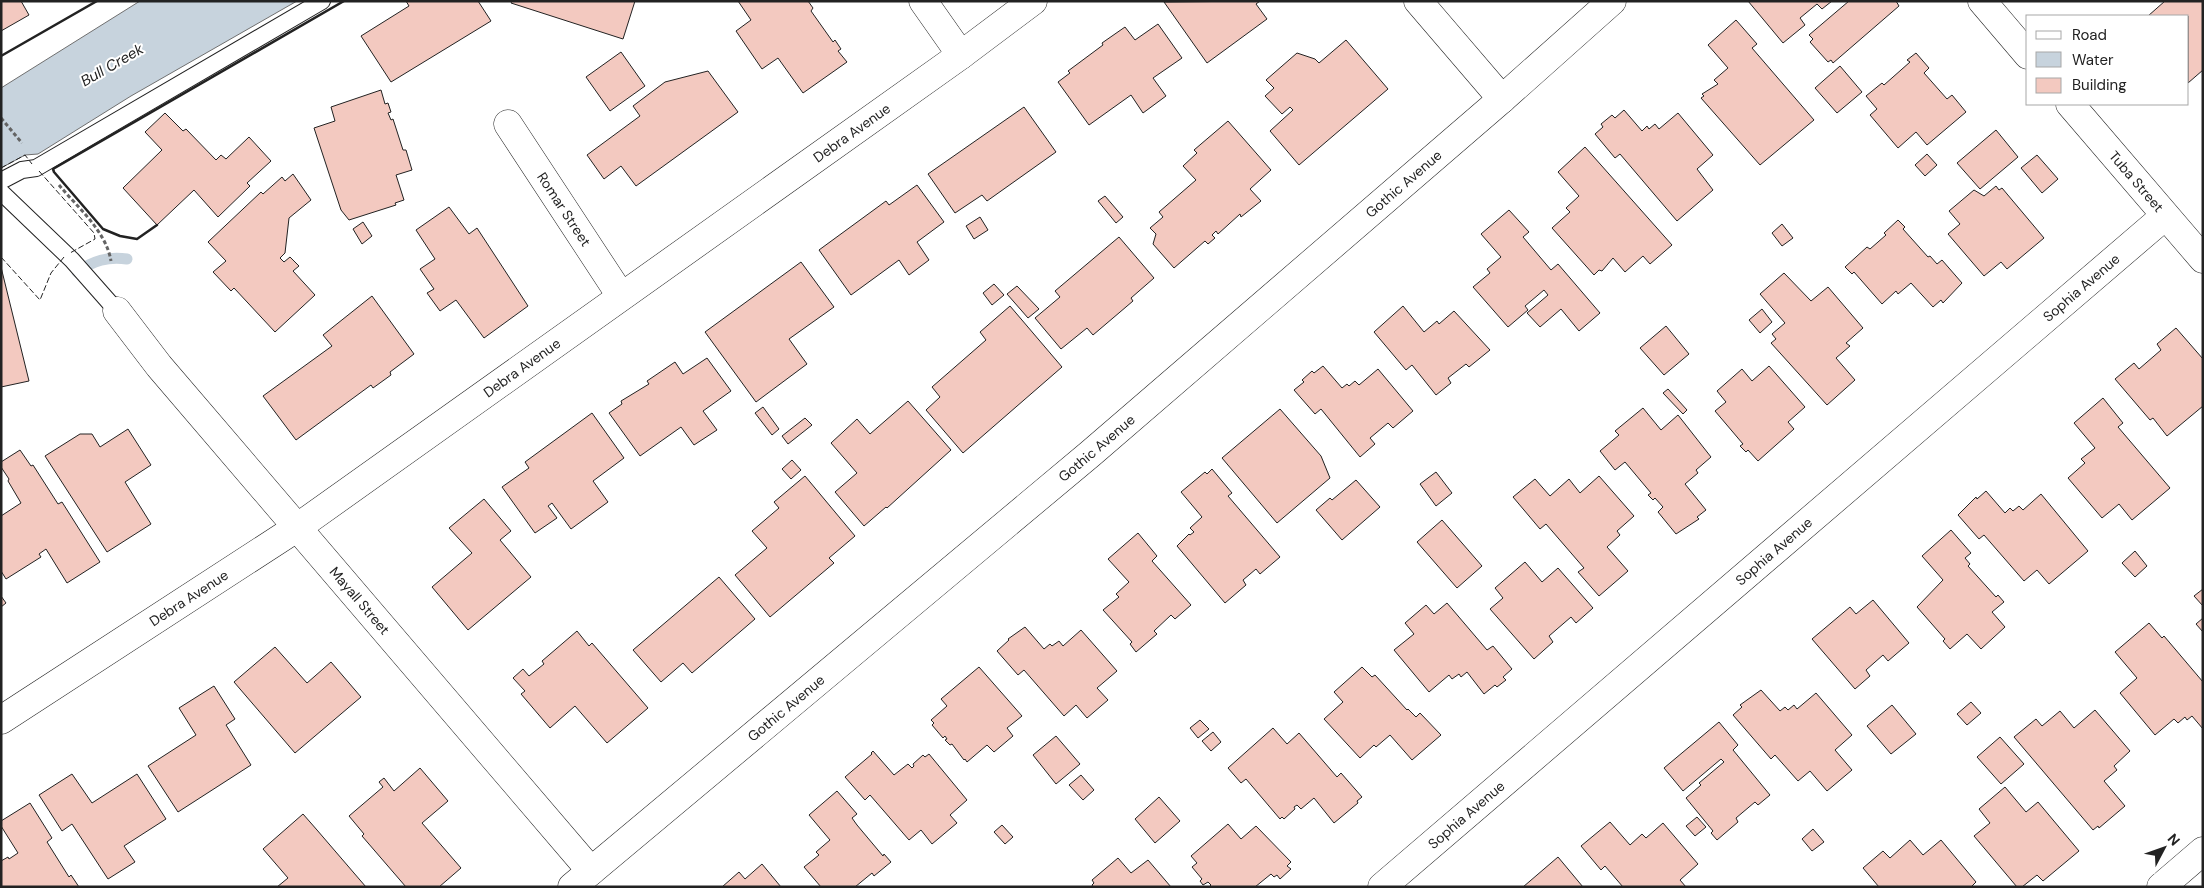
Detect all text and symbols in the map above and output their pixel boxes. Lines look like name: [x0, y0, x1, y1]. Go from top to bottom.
legend: [2026, 15, 2189, 105]
text: Road: [2072, 25, 2107, 45]
water label: Bull Creek: [77, 39, 147, 91]
text: Water: [2072, 50, 2114, 70]
text: Building: [2072, 75, 2127, 95]
street label: Debra Avenue: [810, 99, 894, 166]
street label: Gothic Avenue: [1362, 146, 1445, 222]
street label: Tuba Street: [2105, 147, 2168, 216]
street label: Romar Street: [533, 169, 595, 250]
street label: Sophia Avenue: [2039, 250, 2124, 326]
street label: Debra Avenue: [480, 334, 564, 401]
street label: Gothic Avenue: [1055, 410, 1139, 486]
street label: Sophia Avenue: [1732, 513, 1816, 589]
street label: Mayall Street: [326, 563, 394, 638]
street label: Debra Avenue: [146, 566, 232, 630]
street label: Gothic Avenue: [744, 671, 828, 745]
street label: Sophia Avenue: [1424, 777, 1508, 853]
north arrow: [2139, 823, 2189, 873]
text: N: [2164, 830, 2184, 849]

